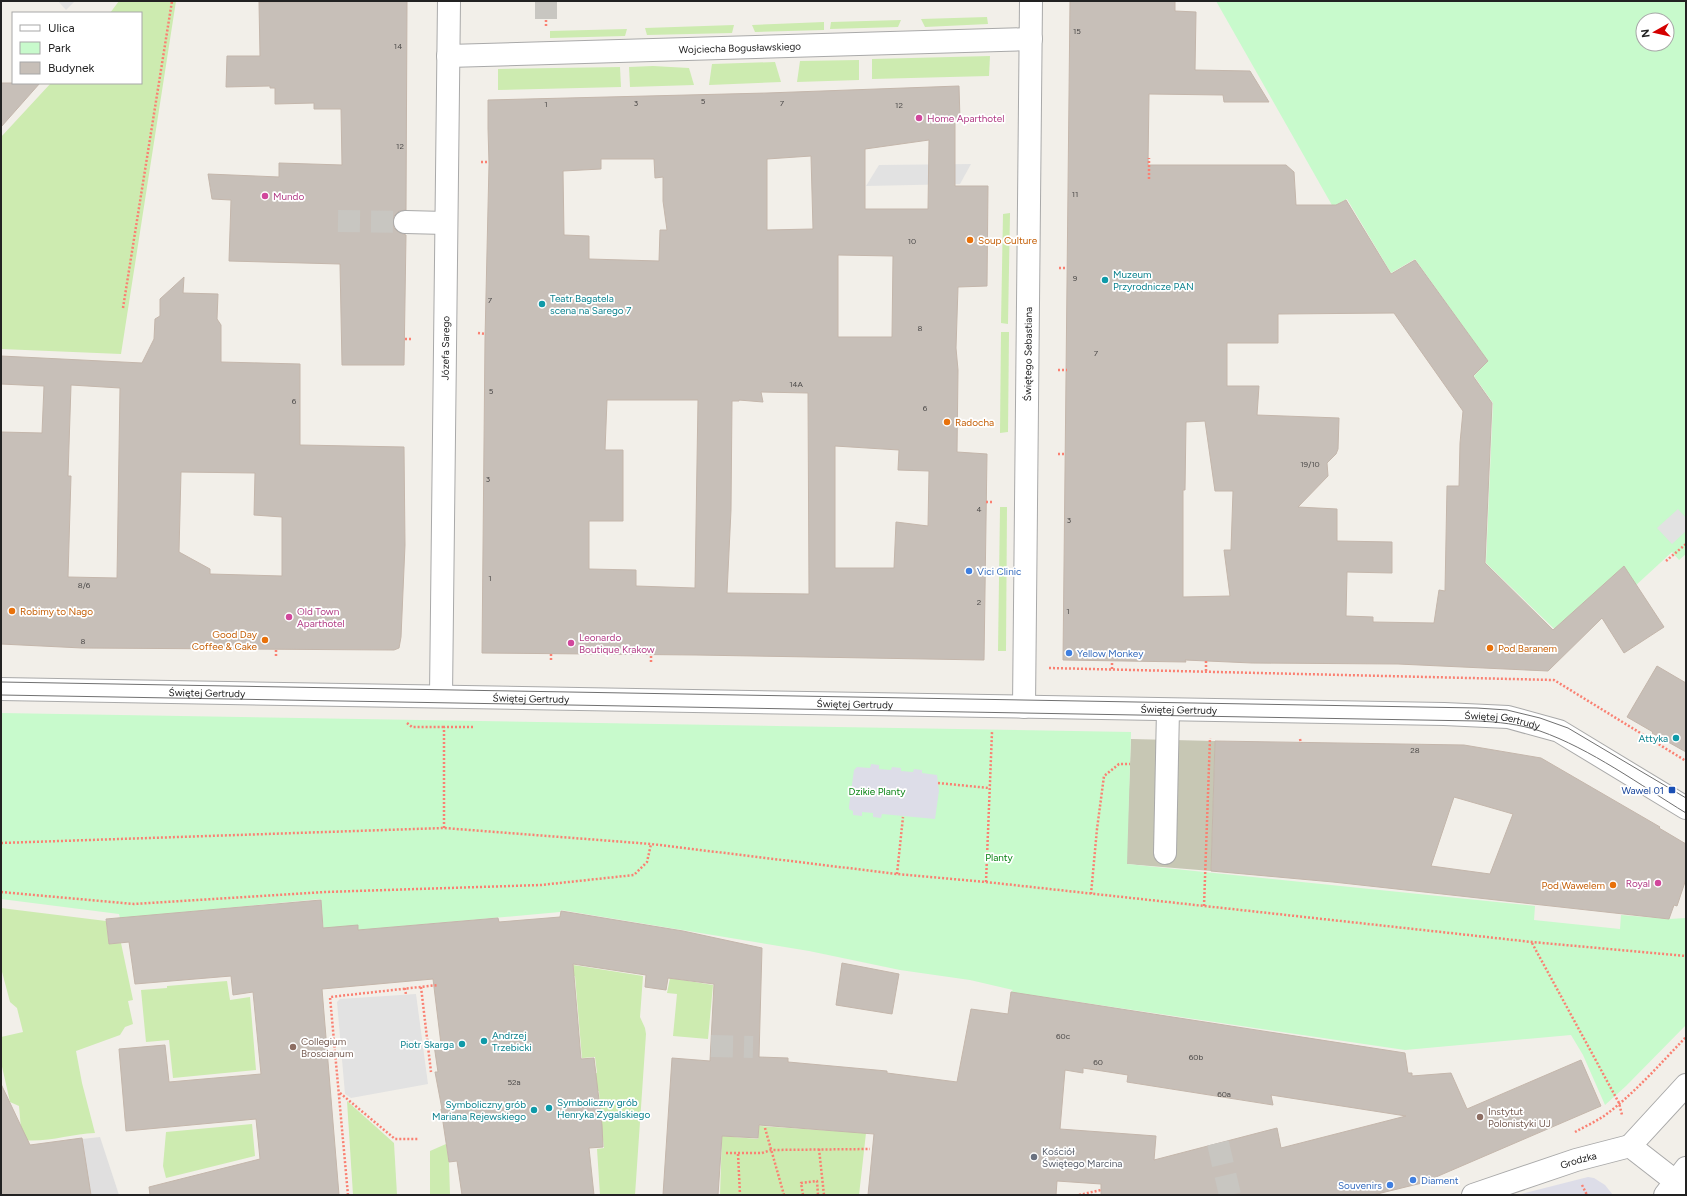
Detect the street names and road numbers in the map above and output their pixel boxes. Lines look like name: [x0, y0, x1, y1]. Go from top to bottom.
street label: Wojciecha Bogusławskiego: [679, 39, 801, 56]
street label: Świętego Sebastiana: [1021, 307, 1034, 401]
street label: Józefa Sarego: [438, 316, 452, 380]
street label: Świętej Gertrudy: [169, 685, 246, 700]
street label: Świętej Gertrudy: [493, 691, 570, 705]
street label: Świętej Gertrudy: [816, 697, 894, 711]
street label: Świętej Gertrudy: [1140, 702, 1218, 717]
street label: Świętej Gertrudy: [1464, 708, 1542, 732]
street label: Grodzka: [1558, 1148, 1598, 1171]

